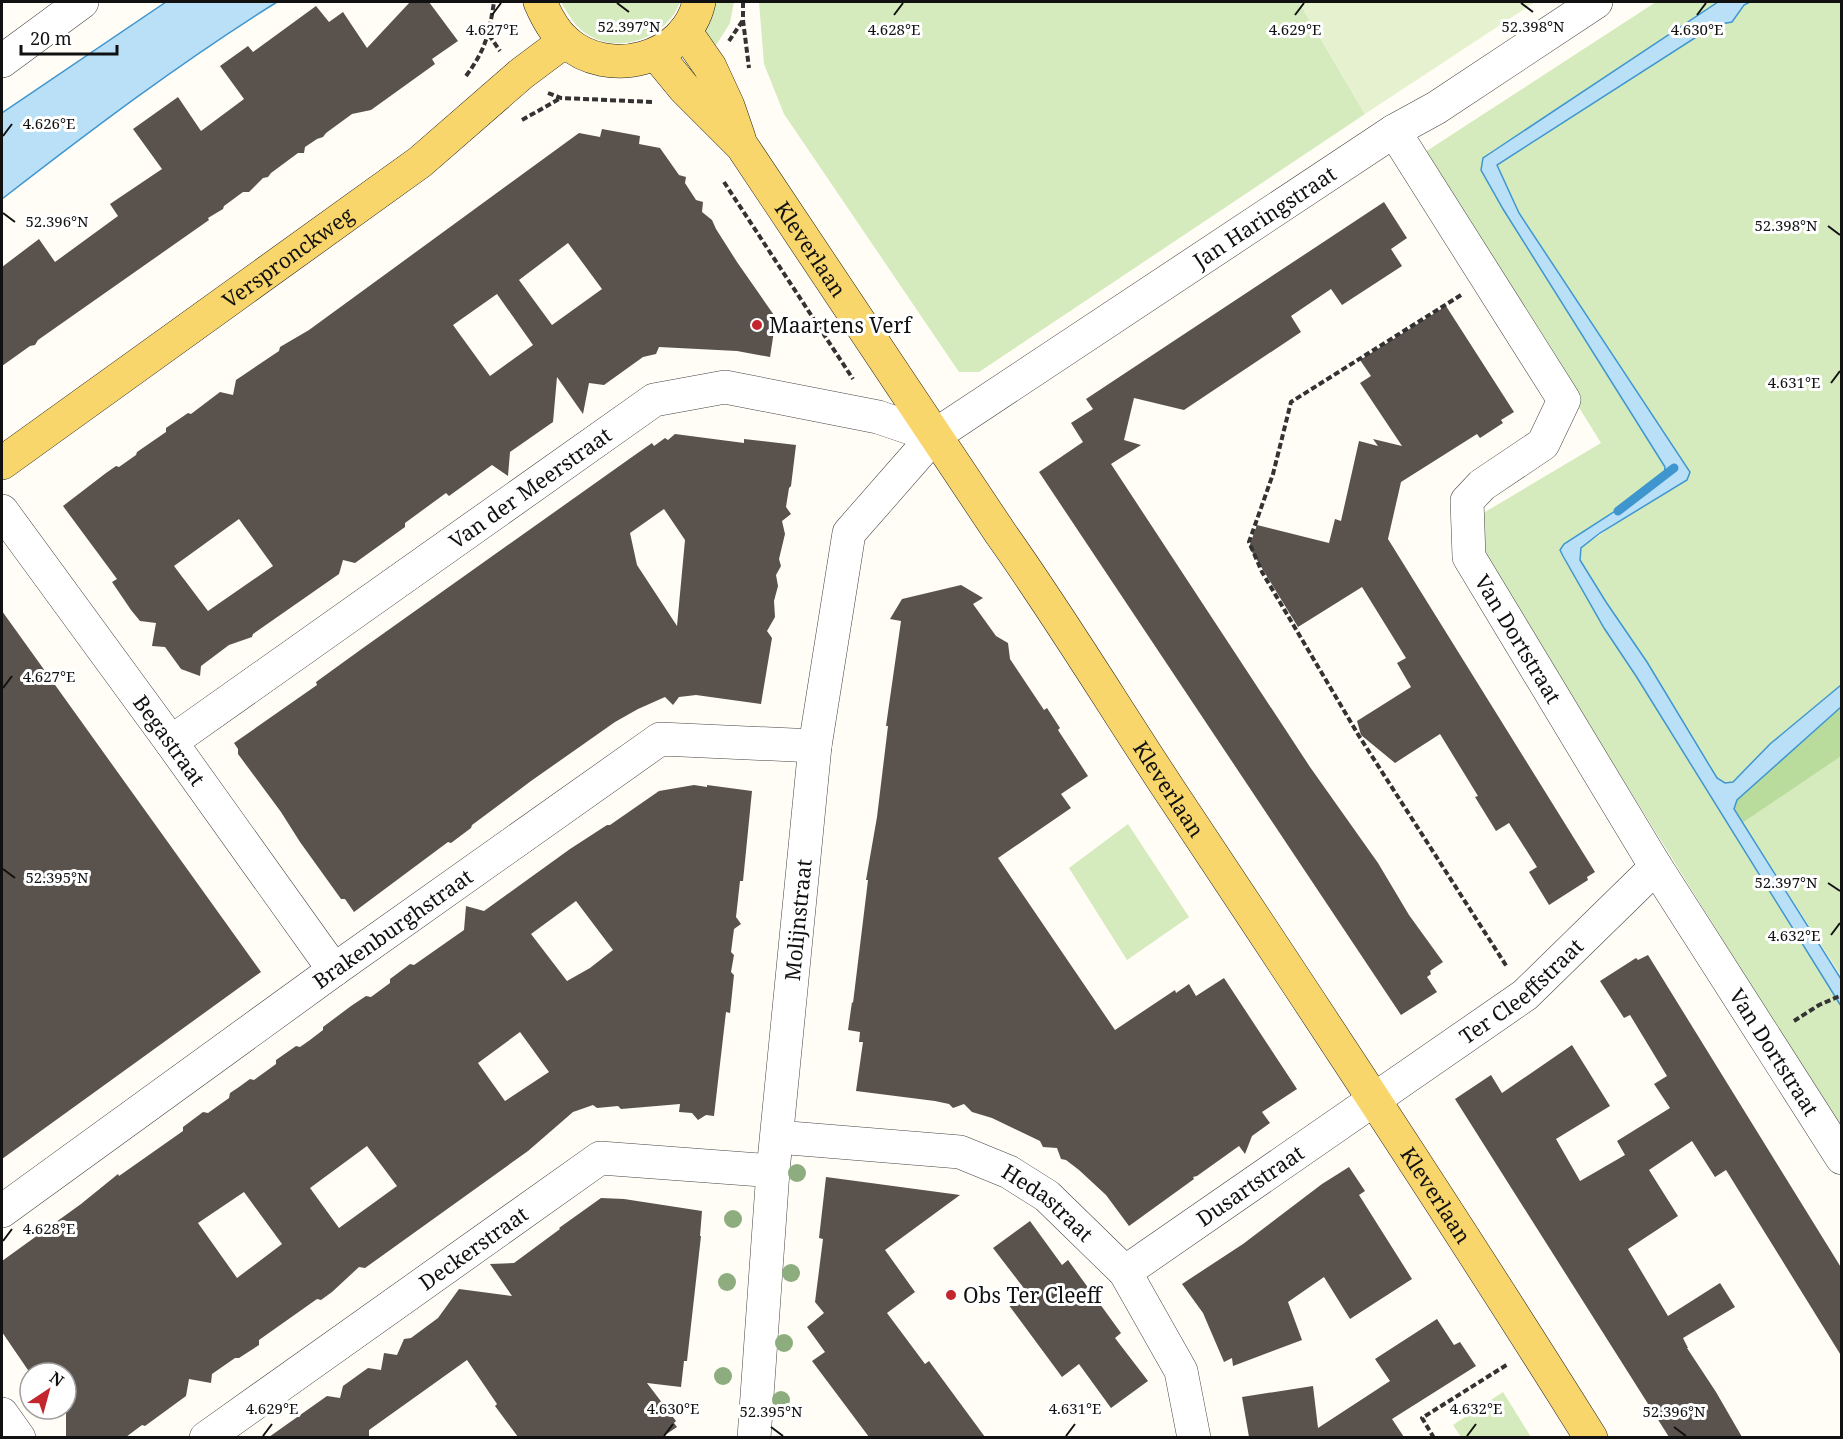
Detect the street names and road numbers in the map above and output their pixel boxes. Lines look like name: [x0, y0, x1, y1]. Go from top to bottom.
street label: Jan Haringstraat: [1187, 159, 1341, 275]
street label: Kleverlaan: [769, 196, 853, 302]
street label: Verspronckweg: [216, 200, 359, 314]
street label: Van der Meerstraat: [443, 421, 617, 555]
street label: Van Dortstraat: [1469, 569, 1568, 709]
street label: Begastraat: [127, 689, 212, 791]
street label: Kleverlaan: [1127, 736, 1211, 842]
street label: Molijnstraat: [778, 858, 818, 982]
street label: Brakenburghstraat: [307, 862, 478, 995]
street label: Ter Cleeffstraat: [1454, 932, 1589, 1050]
street label: Van Dortstraat: [1723, 983, 1825, 1121]
street label: Dusartstraat: [1191, 1138, 1309, 1232]
street label: Kleverlaan: [1395, 1141, 1478, 1249]
street label: Hedastraat: [997, 1157, 1099, 1248]
street label: Deckerstraat: [413, 1200, 533, 1296]

